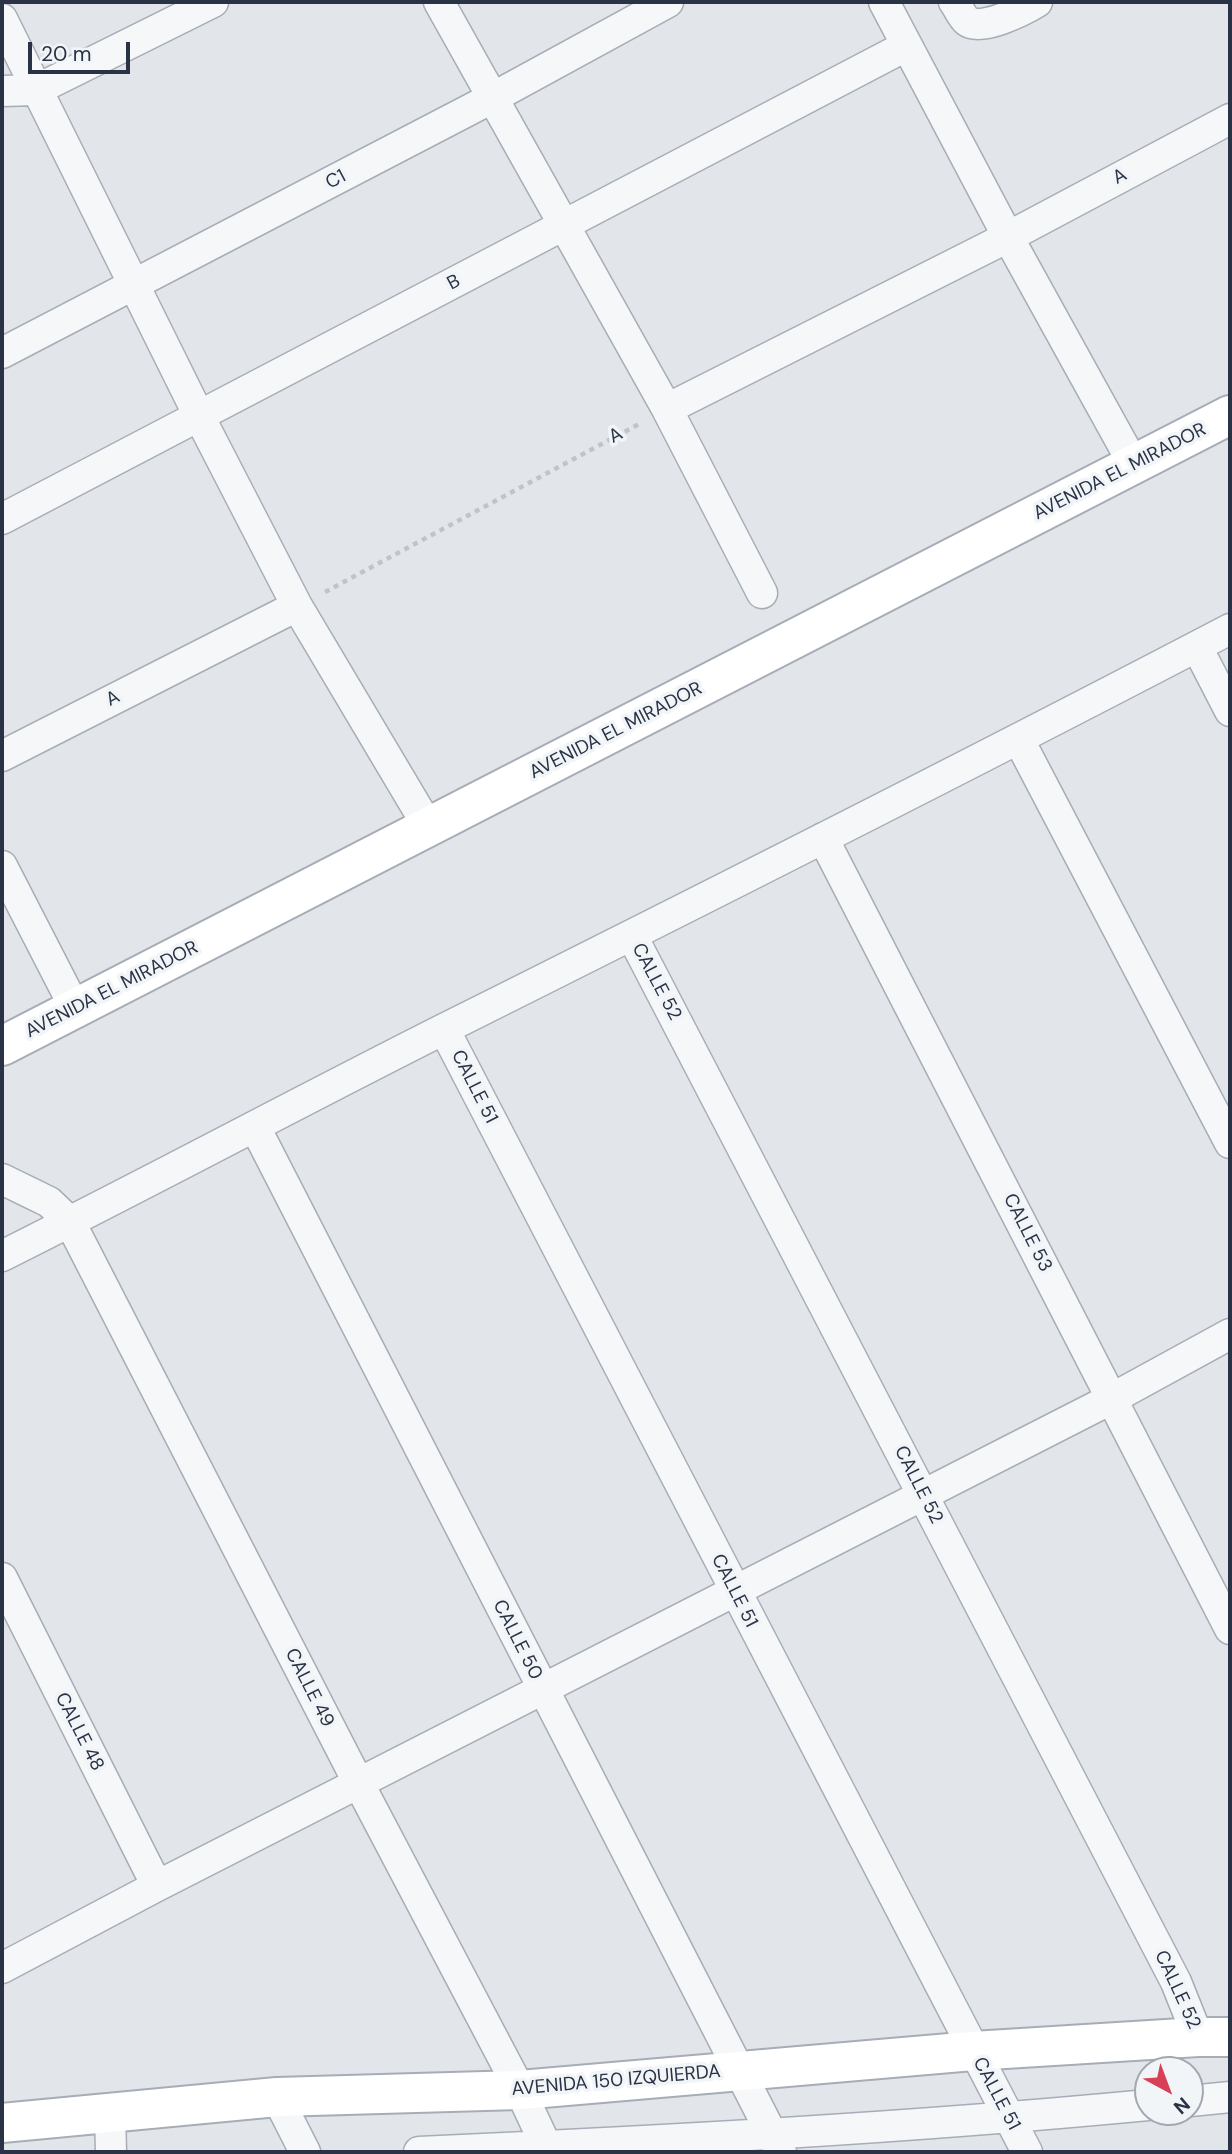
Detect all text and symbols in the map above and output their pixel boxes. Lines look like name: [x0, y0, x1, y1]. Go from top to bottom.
scale bar: [32, 28, 133, 72]
text: 20 m: [41, 40, 92, 68]
street label: A: [1109, 164, 1131, 190]
street label: C1: [322, 165, 350, 195]
street label: B: [444, 270, 464, 296]
street label: AVENIDA EL MIRADOR: [1030, 419, 1210, 525]
street label: A: [605, 423, 627, 449]
street label: AVENIDA EL MIRADOR: [526, 678, 706, 784]
street label: A: [102, 686, 124, 712]
street label: AVENIDA EL MIRADOR: [22, 937, 202, 1043]
street label: CALLE 52: [626, 940, 686, 1024]
street label: CALLE 51: [446, 1047, 502, 1127]
street label: CALLE 53: [998, 1190, 1056, 1276]
street label: CALLE 52: [889, 1442, 947, 1528]
street label: CALLE 51: [706, 1551, 762, 1631]
street label: CALLE 50: [487, 1596, 547, 1684]
street label: CALLE 49: [280, 1645, 338, 1731]
street label: CALLE 48: [50, 1689, 108, 1775]
street label: CALLE 52: [1149, 1947, 1205, 2033]
street label: CALLE 51: [967, 2054, 1025, 2134]
north arrow: [1134, 2056, 1204, 2126]
street label: AVENIDA 150 IZQUIERDA: [510, 2060, 722, 2102]
text: N: [1168, 2092, 1195, 2120]

